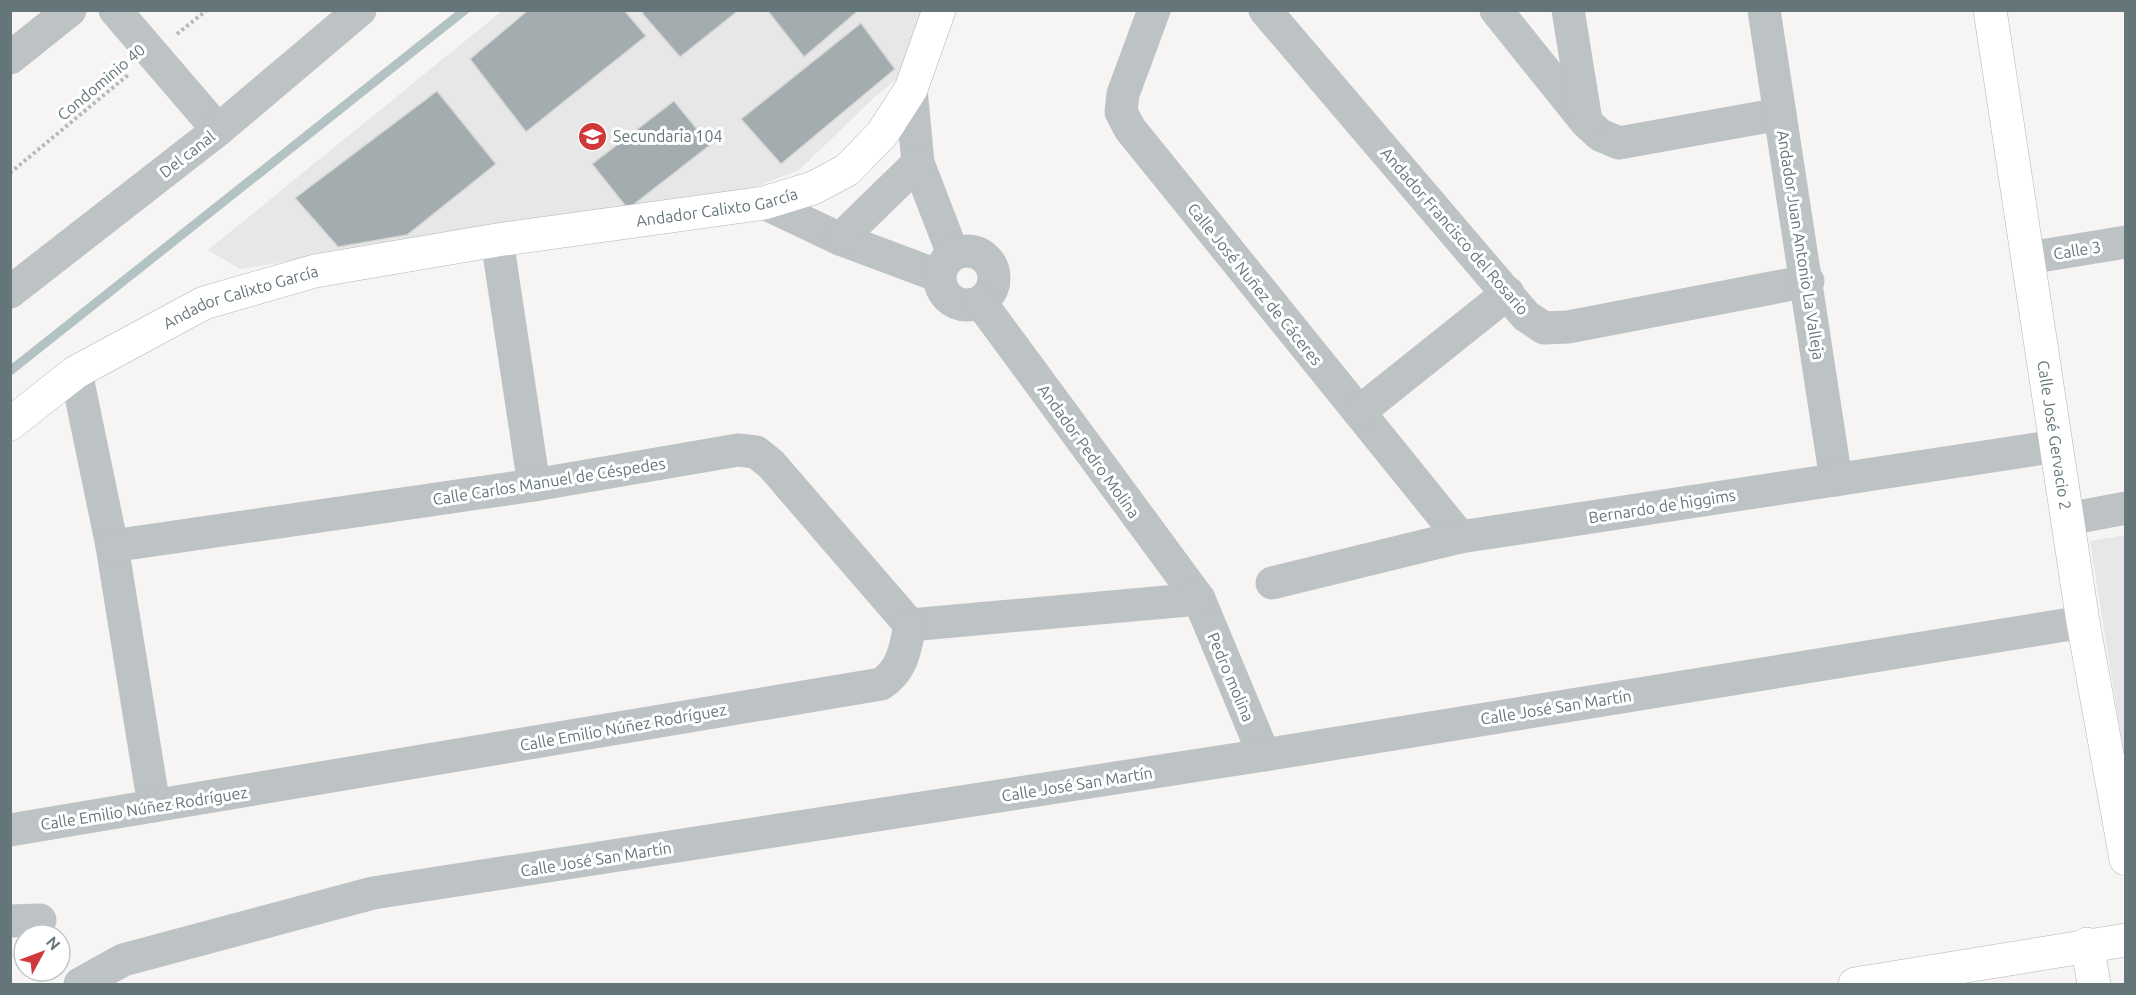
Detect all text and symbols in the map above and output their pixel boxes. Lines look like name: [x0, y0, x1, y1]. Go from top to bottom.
street label: Condominio 40: [54, 40, 148, 124]
school or university icon: Secundaria 104: [576, 120, 608, 152]
street label: Del canal: [156, 127, 218, 181]
place label: Secundaria 104: [613, 127, 722, 145]
street label: Andador Juan Antonio La Valleja: [1774, 129, 1828, 361]
street label: Andador Francisco del Rosario: [1377, 144, 1533, 318]
street label: Andador Calixto García: [635, 184, 800, 230]
street label: Calle José Nuñez de Cáceres: [1184, 199, 1326, 369]
street label: Calle 3: [2052, 237, 2102, 263]
street label: Andador Calixto García: [160, 262, 320, 332]
street label: Calle José Gervacio 2: [2034, 359, 2075, 511]
street label: Andador Pedro Molina: [1034, 381, 1144, 521]
street label: Calle Carlos Manuel de Céspedes: [432, 454, 667, 508]
street label: Bernardo de higgims: [1587, 485, 1737, 527]
street label: Pedro molina: [1204, 630, 1258, 724]
street label: Calle José San Martín: [1479, 686, 1633, 728]
street label: Calle Emilio Núñez Rodríguez: [518, 700, 728, 754]
street label: Calle José San Martín: [1000, 763, 1154, 805]
street label: Calle Emilio Núñez Rodríguez: [39, 783, 249, 833]
street label: Calle José San Martín: [519, 838, 673, 880]
north arrow: [12, 923, 72, 983]
text: N: [43, 933, 64, 954]

